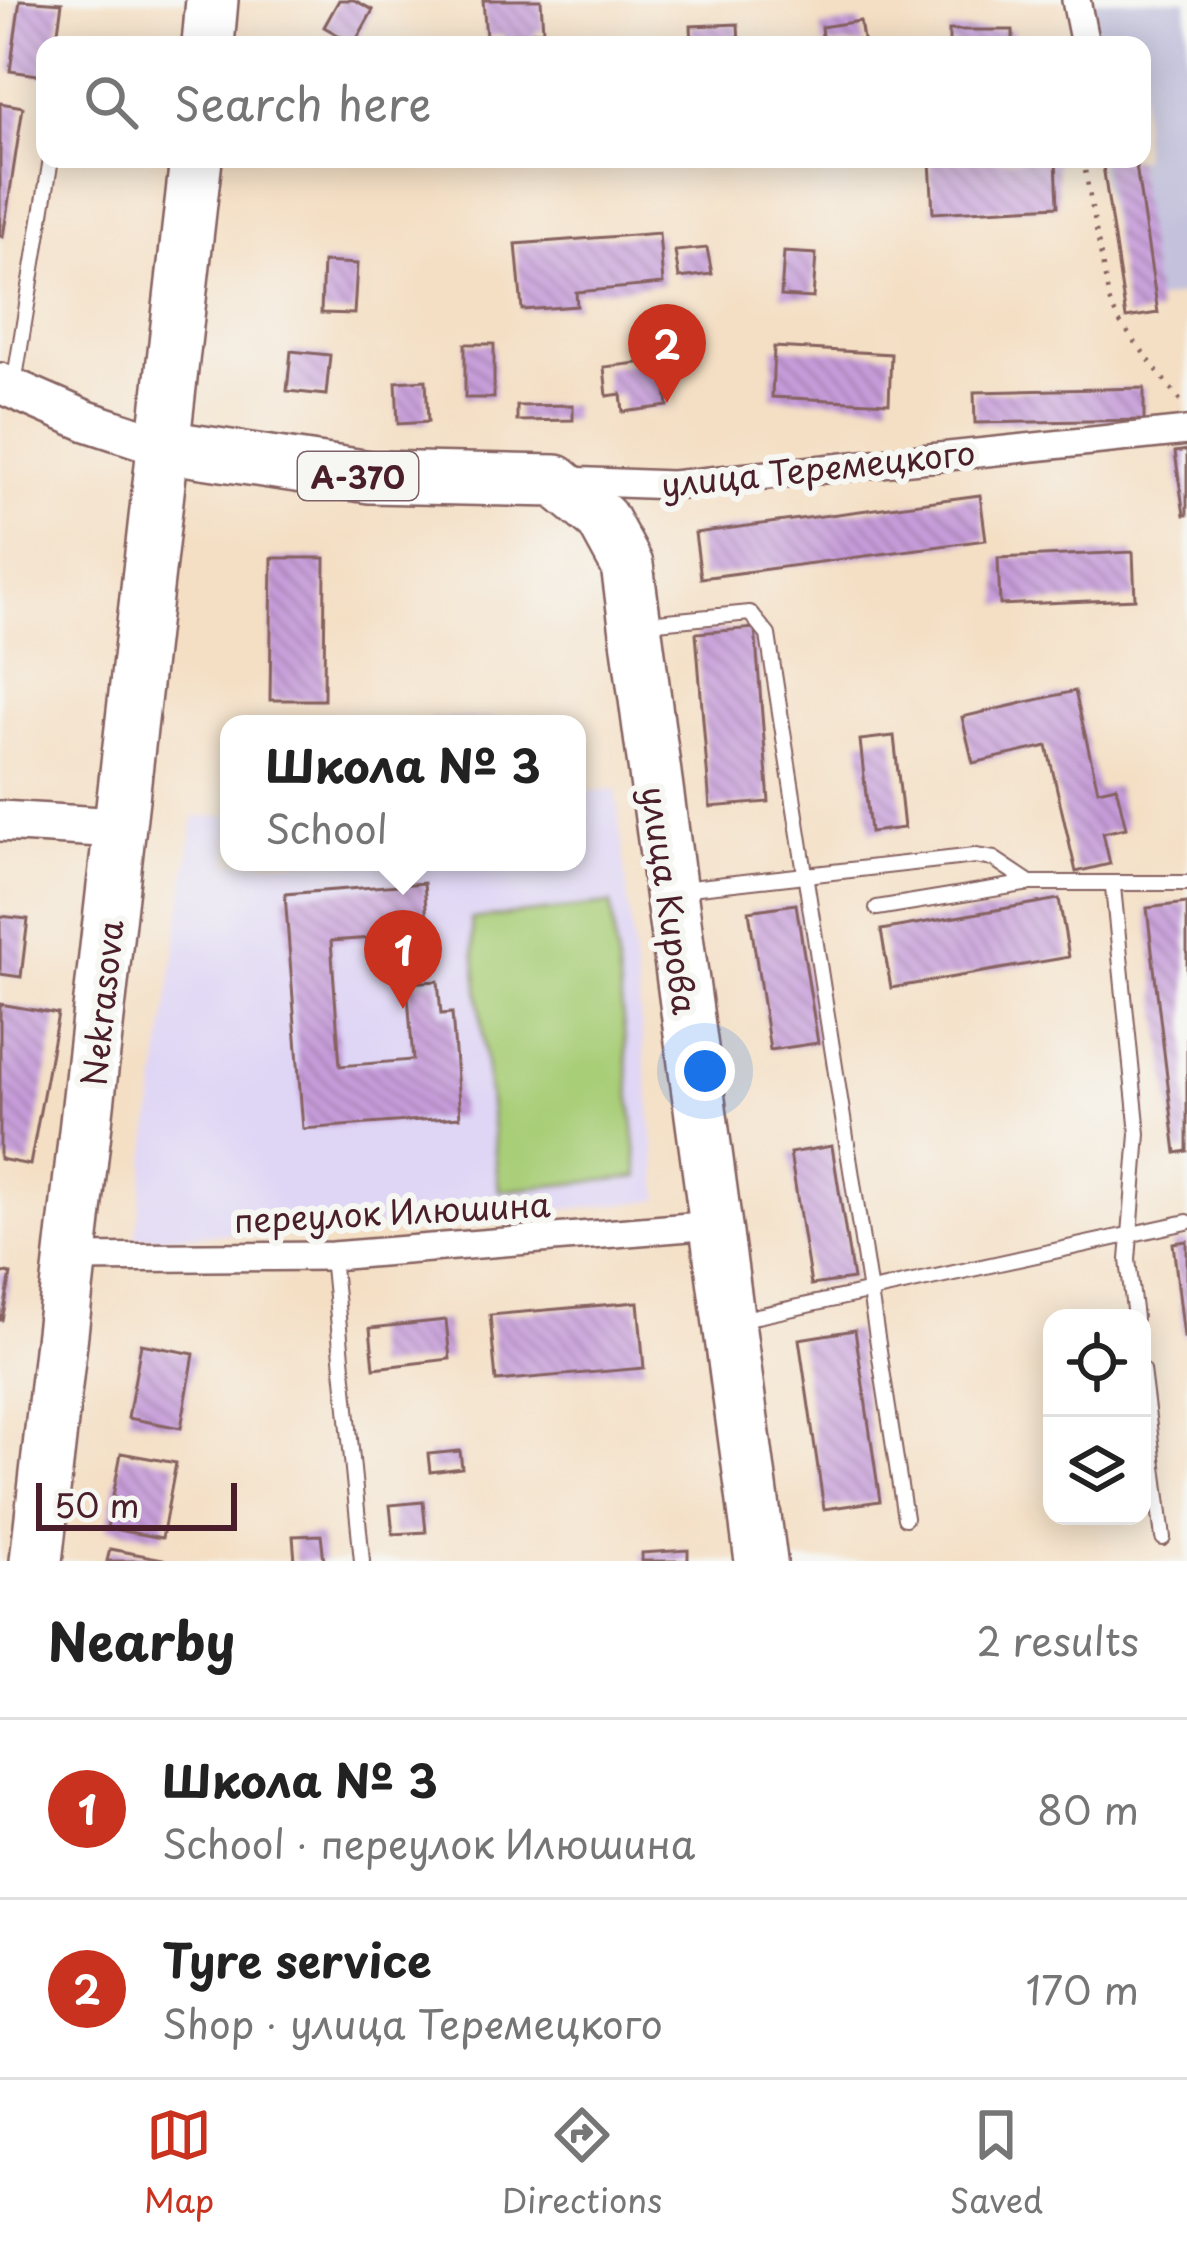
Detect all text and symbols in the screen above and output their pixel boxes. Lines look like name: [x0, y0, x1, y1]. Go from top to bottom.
search box: [36, 36, 1151, 168]
text: Search here: [174, 68, 431, 136]
icon: search: [78, 69, 144, 135]
pin: 2: [628, 304, 706, 403]
street label: улица Теремецкого: [659, 426, 977, 508]
road number: А-370: [298, 452, 418, 500]
popup: [220, 715, 586, 871]
text: Школа № 3: [265, 730, 541, 798]
street label: улица Кирова: [630, 783, 712, 1018]
text: School: [265, 798, 388, 857]
pin: 1: [364, 910, 442, 1009]
street label: Nekrasova: [67, 917, 135, 1089]
your location: [675, 1041, 735, 1101]
street label: переулок Илюшина: [232, 1178, 552, 1244]
map controls: [1043, 1309, 1151, 1525]
button: locate: [1043, 1309, 1151, 1417]
button: layers: [1043, 1417, 1151, 1525]
scale bar: [36, 1477, 237, 1530]
text: 50 m: [54, 1479, 140, 1529]
text: Nearby: [48, 1601, 235, 1678]
text: 2 results: [977, 1610, 1139, 1669]
text: Школа № 3: [162, 1745, 438, 1813]
text: 1: [78, 1779, 96, 1838]
text: 80 m: [1037, 1779, 1139, 1838]
text: School · переулок Илюшина: [162, 1813, 695, 1872]
text: Tyre service: [162, 1925, 432, 1993]
text: 2: [73, 1959, 101, 2018]
text: 170 m: [1026, 1959, 1139, 2018]
text: Shop · улица Теремецкого: [162, 1993, 663, 2052]
tab: Map: [144, 2102, 214, 2224]
tab: Directions: [502, 2102, 662, 2224]
tab: Saved: [950, 2102, 1043, 2224]

